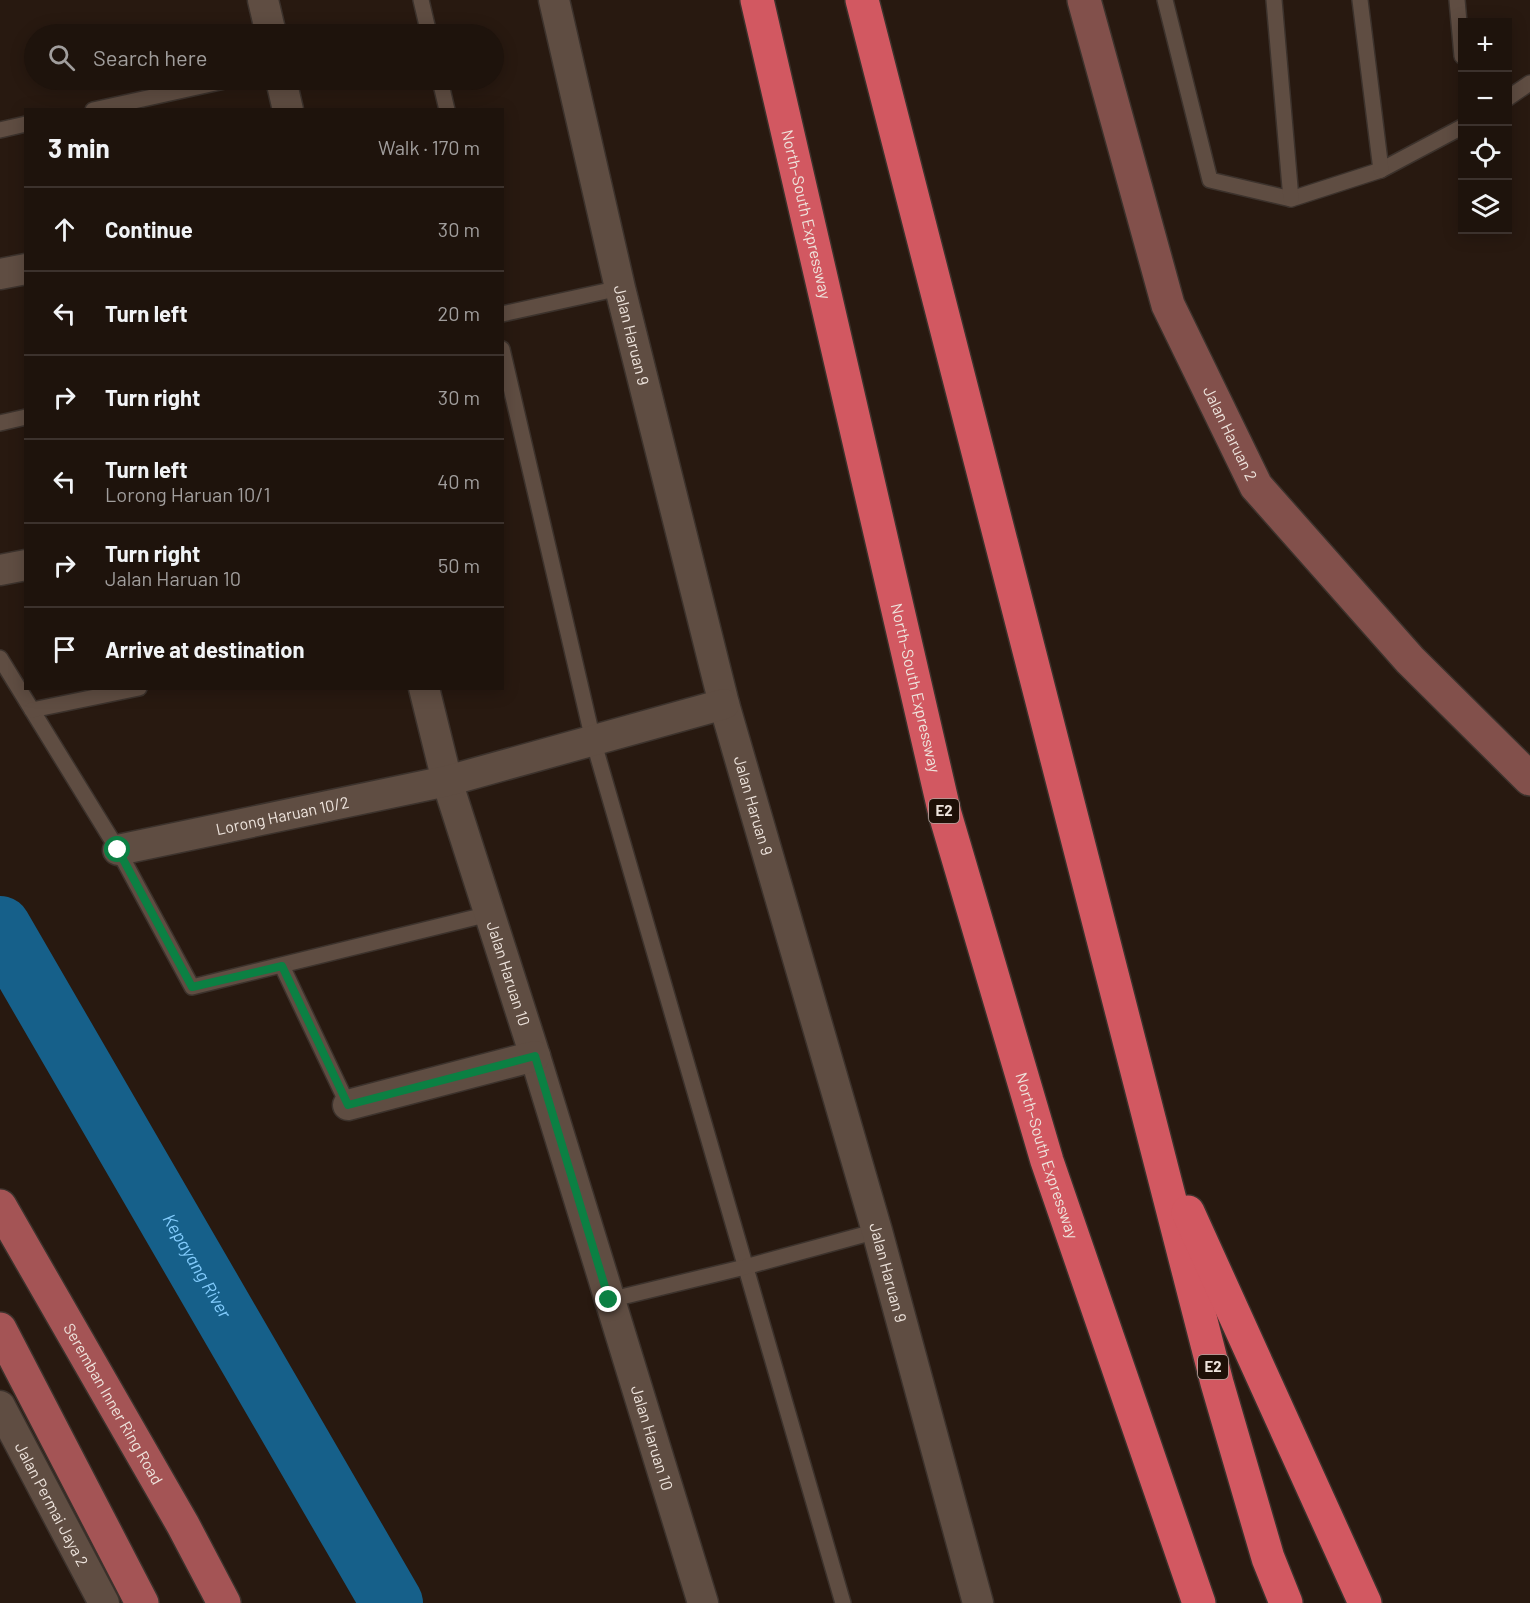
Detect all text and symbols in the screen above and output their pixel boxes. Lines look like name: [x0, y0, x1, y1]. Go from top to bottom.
map controls: [1458, 18, 1512, 234]
button: +: [1458, 18, 1512, 72]
search box: [24, 24, 504, 90]
icon: search: [45, 41, 78, 74]
text: Search here: [93, 44, 207, 70]
button: −: [1458, 72, 1512, 126]
button: locate: [1458, 126, 1512, 180]
street label: North–South Expressway: [778, 128, 836, 301]
text: 3 min: [48, 132, 110, 163]
text: Walk · 170 m: [378, 135, 480, 159]
button: layers: [1458, 180, 1512, 234]
icon: ahead: [48, 213, 81, 246]
text: Continue: [105, 216, 193, 242]
text: 30 m: [438, 217, 480, 241]
street label: Jalan Haruan 9: [611, 283, 654, 387]
icon: left: [48, 297, 81, 330]
text: Turn left: [105, 300, 188, 326]
text: 20 m: [437, 301, 480, 325]
icon: right: [48, 381, 81, 414]
street label: Jalan Haruan 2: [1200, 383, 1262, 483]
text: Turn right: [105, 384, 200, 410]
text: 30 m: [438, 385, 480, 409]
text: Turn left: [105, 456, 188, 482]
icon: left: [48, 465, 81, 498]
text: 40 m: [437, 469, 480, 493]
text: Lorong Haruan 10/1: [105, 482, 270, 506]
text: Turn right: [105, 540, 200, 566]
icon: right: [48, 549, 81, 582]
text: 50 m: [438, 553, 480, 577]
text: Jalan Haruan 10: [105, 566, 241, 590]
street label: North–South Expressway: [888, 601, 945, 775]
icon: arrive: [48, 633, 81, 666]
text: Arrive at destination: [105, 636, 304, 662]
street label: Jalan Haruan 9: [731, 754, 777, 857]
street label: Lorong Haruan 10/2: [214, 792, 351, 838]
road number: E2: [929, 799, 959, 823]
route start: [104, 836, 130, 862]
street label: Jalan Haruan 10: [483, 919, 535, 1028]
street label: North–South Expressway: [1012, 1070, 1083, 1242]
water label: Kepayang River: [159, 1209, 237, 1322]
street label: Jalan Haruan 9: [866, 1220, 911, 1324]
route end: [595, 1286, 621, 1312]
street label: Seremban Inner Ring Road: [60, 1320, 168, 1487]
road number: E2: [1198, 1355, 1228, 1379]
street label: Jalan Haruan 10: [628, 1383, 678, 1493]
street label: Jalan Permai Jaya 2: [12, 1439, 93, 1569]

